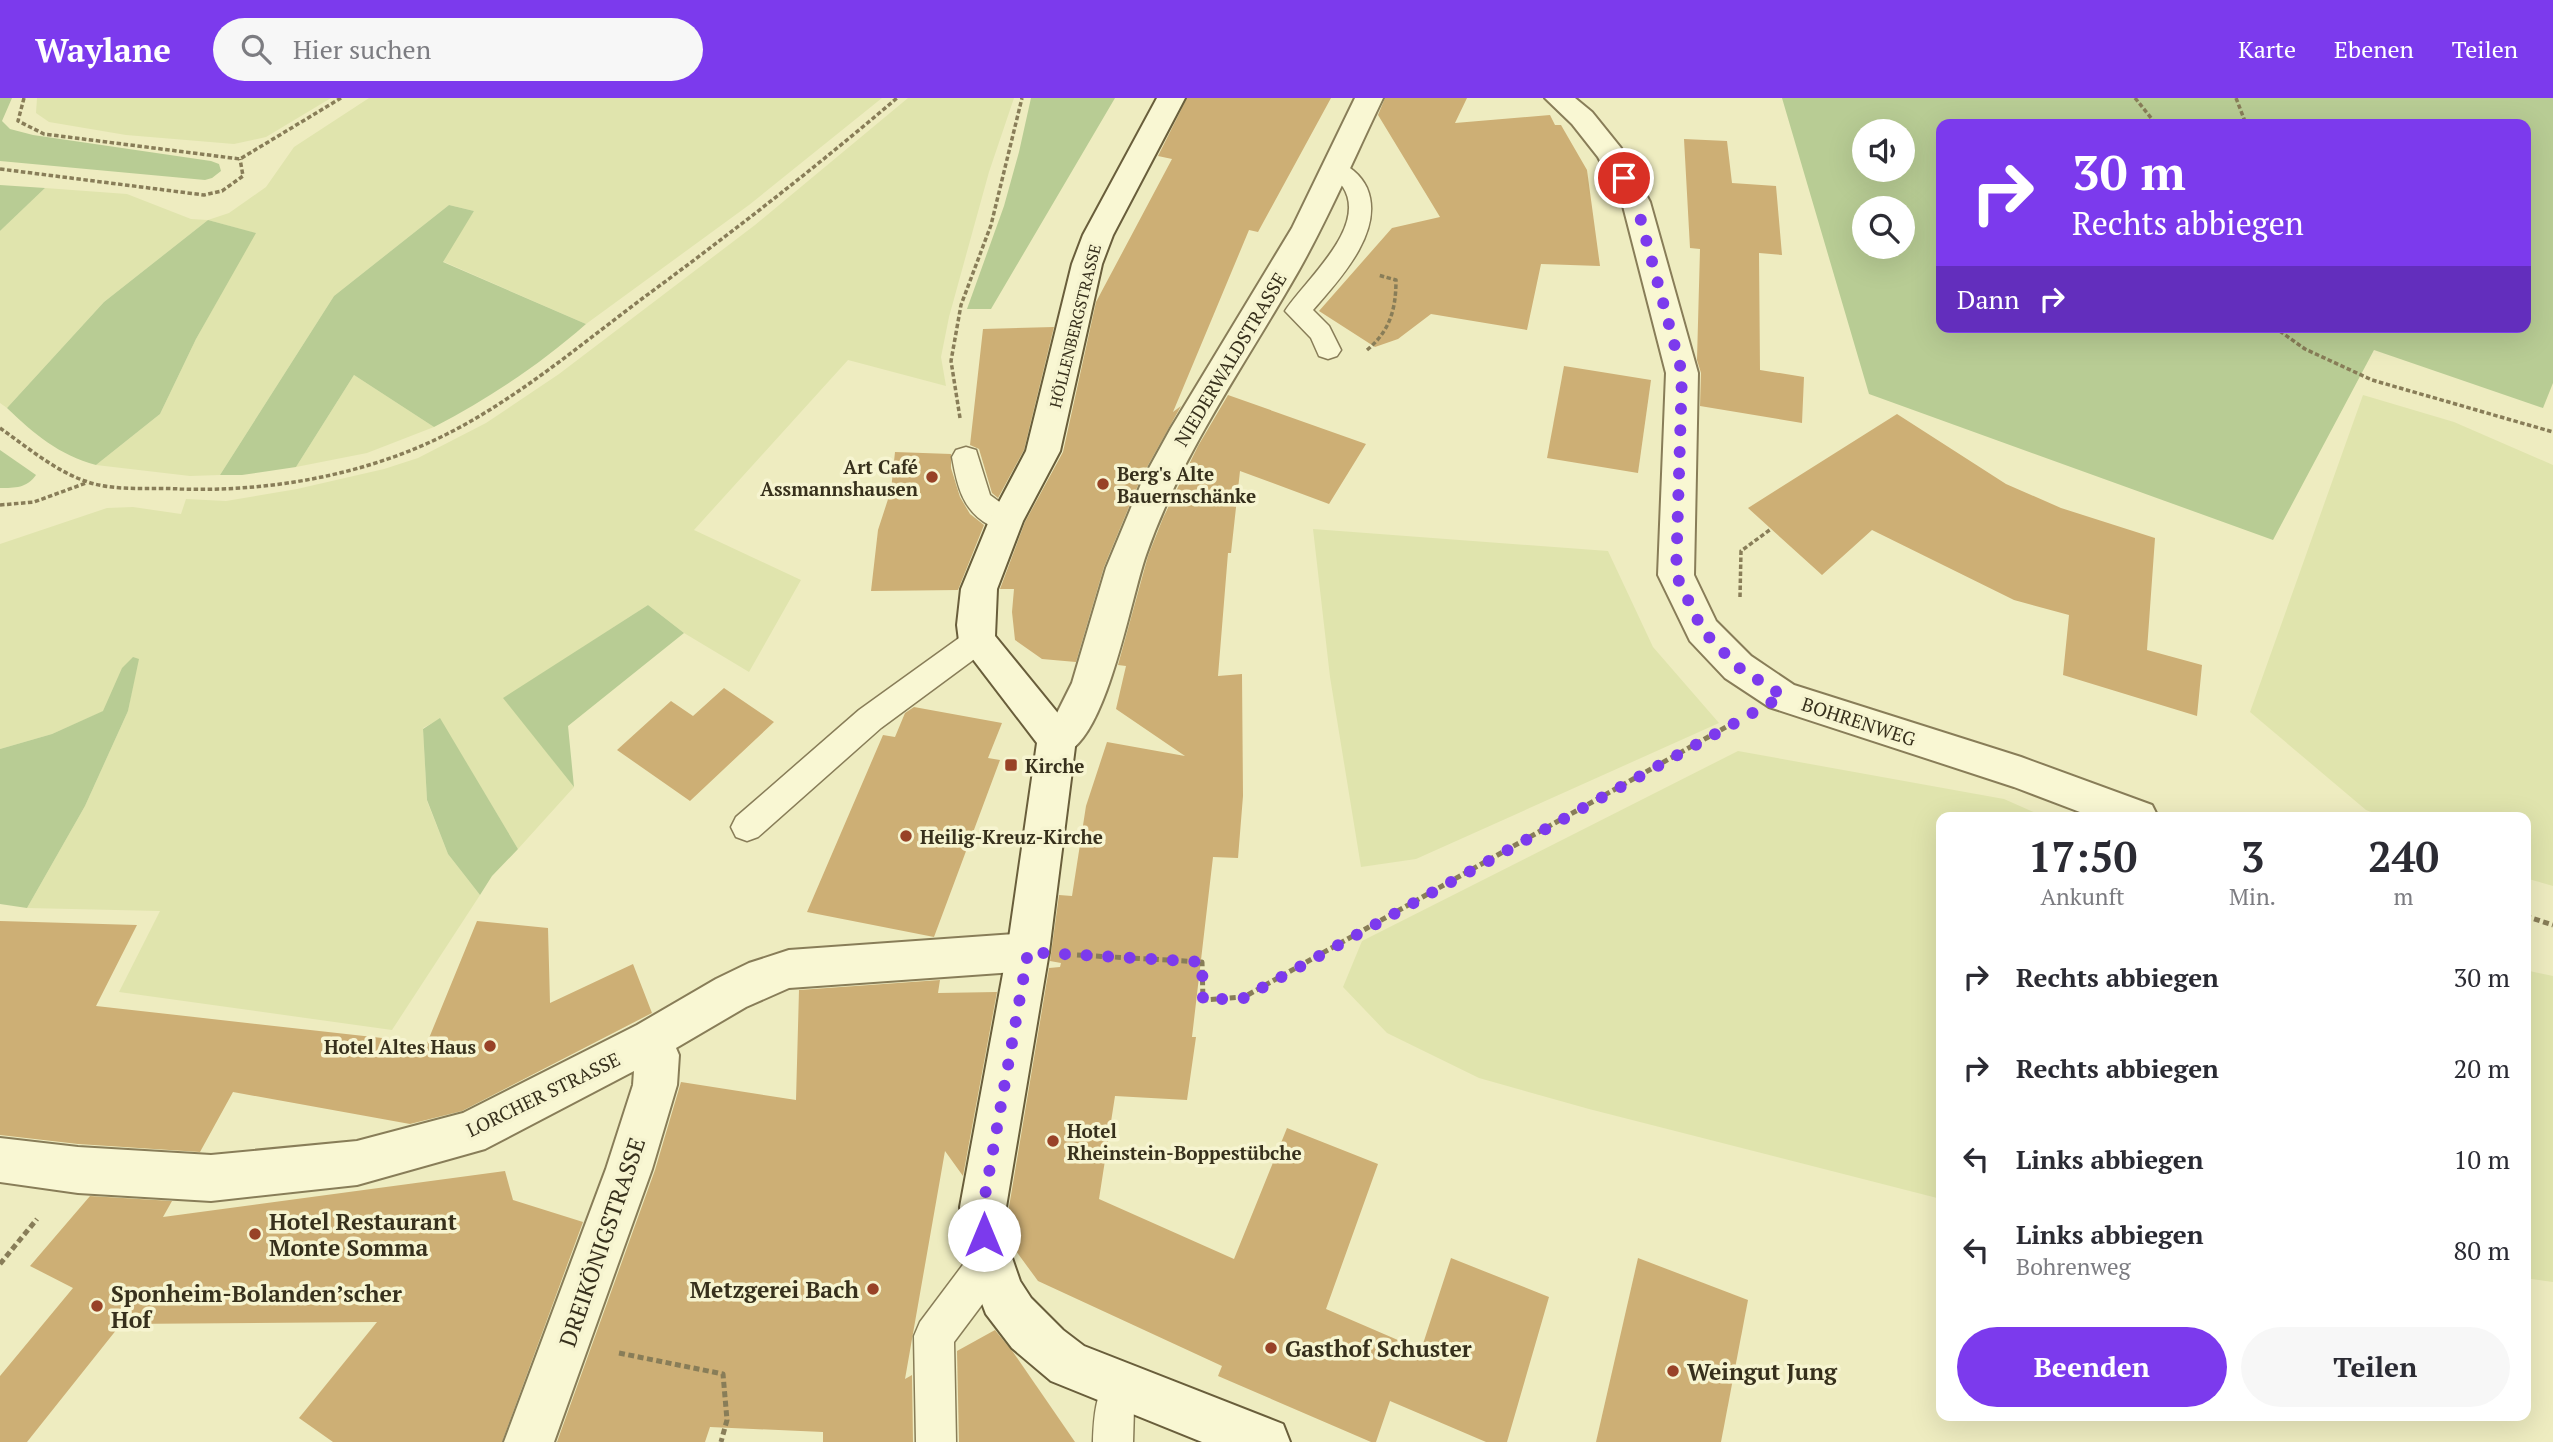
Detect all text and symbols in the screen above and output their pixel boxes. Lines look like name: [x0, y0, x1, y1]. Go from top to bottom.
search box: [213, 18, 703, 81]
text: Waylane: [35, 28, 171, 71]
icon: search: [237, 30, 275, 68]
text: Hier suchen: [293, 32, 431, 66]
text: Karte: [2238, 33, 2296, 65]
text: Ebenen: [2334, 33, 2414, 65]
text: Teilen: [2452, 33, 2518, 65]
map controls: [1852, 119, 1915, 259]
button: sound: [1852, 119, 1915, 182]
text: 30 m: [2072, 139, 2186, 204]
icon: right: [1957, 147, 2048, 238]
pin: [1594, 148, 1654, 208]
icon: arrive: [1605, 159, 1643, 197]
button: search: [1852, 196, 1915, 259]
text: Rechts abbiegen: [2072, 202, 2304, 244]
street label: HÖLLENBERGSTRASSE: [1044, 242, 1106, 410]
street label: NIEDERWALDSTRASSE: [1168, 267, 1292, 451]
icon: right: [2033, 280, 2071, 318]
text: Dann: [1957, 282, 2019, 316]
place label: Art Café Assmannshausen: [760, 454, 919, 501]
place label: Berg's Alte Bauernschänke: [1117, 461, 1256, 508]
marker: Art Café Assmannshausen: [924, 469, 940, 485]
marker: Berg's Alte Bauernschänke: [1095, 476, 1111, 492]
street label: BOHRENWEG: [1799, 691, 1919, 751]
place label: Kirche: [1025, 753, 1085, 778]
marker: Kirche: [1003, 757, 1019, 773]
place label: Heilig-Kreuz-Kirche: [920, 824, 1103, 849]
marker: Heilig-Kreuz-Kirche: [898, 828, 914, 844]
text: 17:50: [2028, 828, 2137, 884]
text: 3: [2241, 828, 2264, 884]
text: 240: [2368, 828, 2439, 884]
text: Ankunft: [2040, 881, 2125, 912]
text: Min.: [2229, 881, 2276, 912]
text: m: [2394, 881, 2413, 912]
icon: right: [1957, 958, 1995, 996]
text: Rechts abbiegen: [2016, 960, 2219, 994]
text: 30 m: [2454, 960, 2510, 994]
place label: Hotel Altes Haus: [324, 1034, 476, 1059]
marker: Hotel Altes Haus: [482, 1038, 498, 1054]
street label: LORCHER STRASSE: [462, 1046, 624, 1142]
icon: right: [1957, 1049, 1995, 1087]
text: Rechts abbiegen: [2016, 1051, 2219, 1085]
text: 20 m: [2454, 1051, 2510, 1085]
place label: Hotel Rheinstein-Boppestübche: [1067, 1118, 1302, 1165]
street label: DREIKÖNIGSTRASSE: [552, 1133, 652, 1351]
marker: Hotel Rheinstein-Boppestübche: [1045, 1133, 1061, 1149]
icon: left: [1957, 1140, 1995, 1178]
text: Links abbiegen: [2016, 1142, 2204, 1176]
text: 10 m: [2454, 1142, 2510, 1176]
position arrow: [947, 1198, 1021, 1272]
place label: Hotel Restaurant Monte Somma: [269, 1206, 457, 1263]
text: Links abbiegen: [2016, 1217, 2204, 1251]
marker: Hotel Restaurant Monte Somma: [247, 1226, 263, 1242]
icon: left: [1957, 1231, 1995, 1269]
text: 80 m: [2454, 1233, 2510, 1267]
text: Bohrenweg: [2016, 1251, 2131, 1282]
place label: Metzgerei Bach: [690, 1274, 859, 1305]
place label: Sponheim-Bolanden’scher Hof: [111, 1278, 402, 1335]
marker: Metzgerei Bach: [865, 1281, 881, 1297]
marker: Sponheim-Bolanden’scher Hof: [89, 1298, 105, 1314]
button: Beenden: [1957, 1327, 2227, 1407]
button: Teilen: [2241, 1327, 2510, 1407]
place label: Gasthof Schuster: [1285, 1333, 1472, 1364]
marker: Gasthof Schuster: [1263, 1340, 1279, 1356]
place label: Weingut Jung: [1687, 1356, 1838, 1387]
marker: Weingut Jung: [1665, 1363, 1681, 1379]

